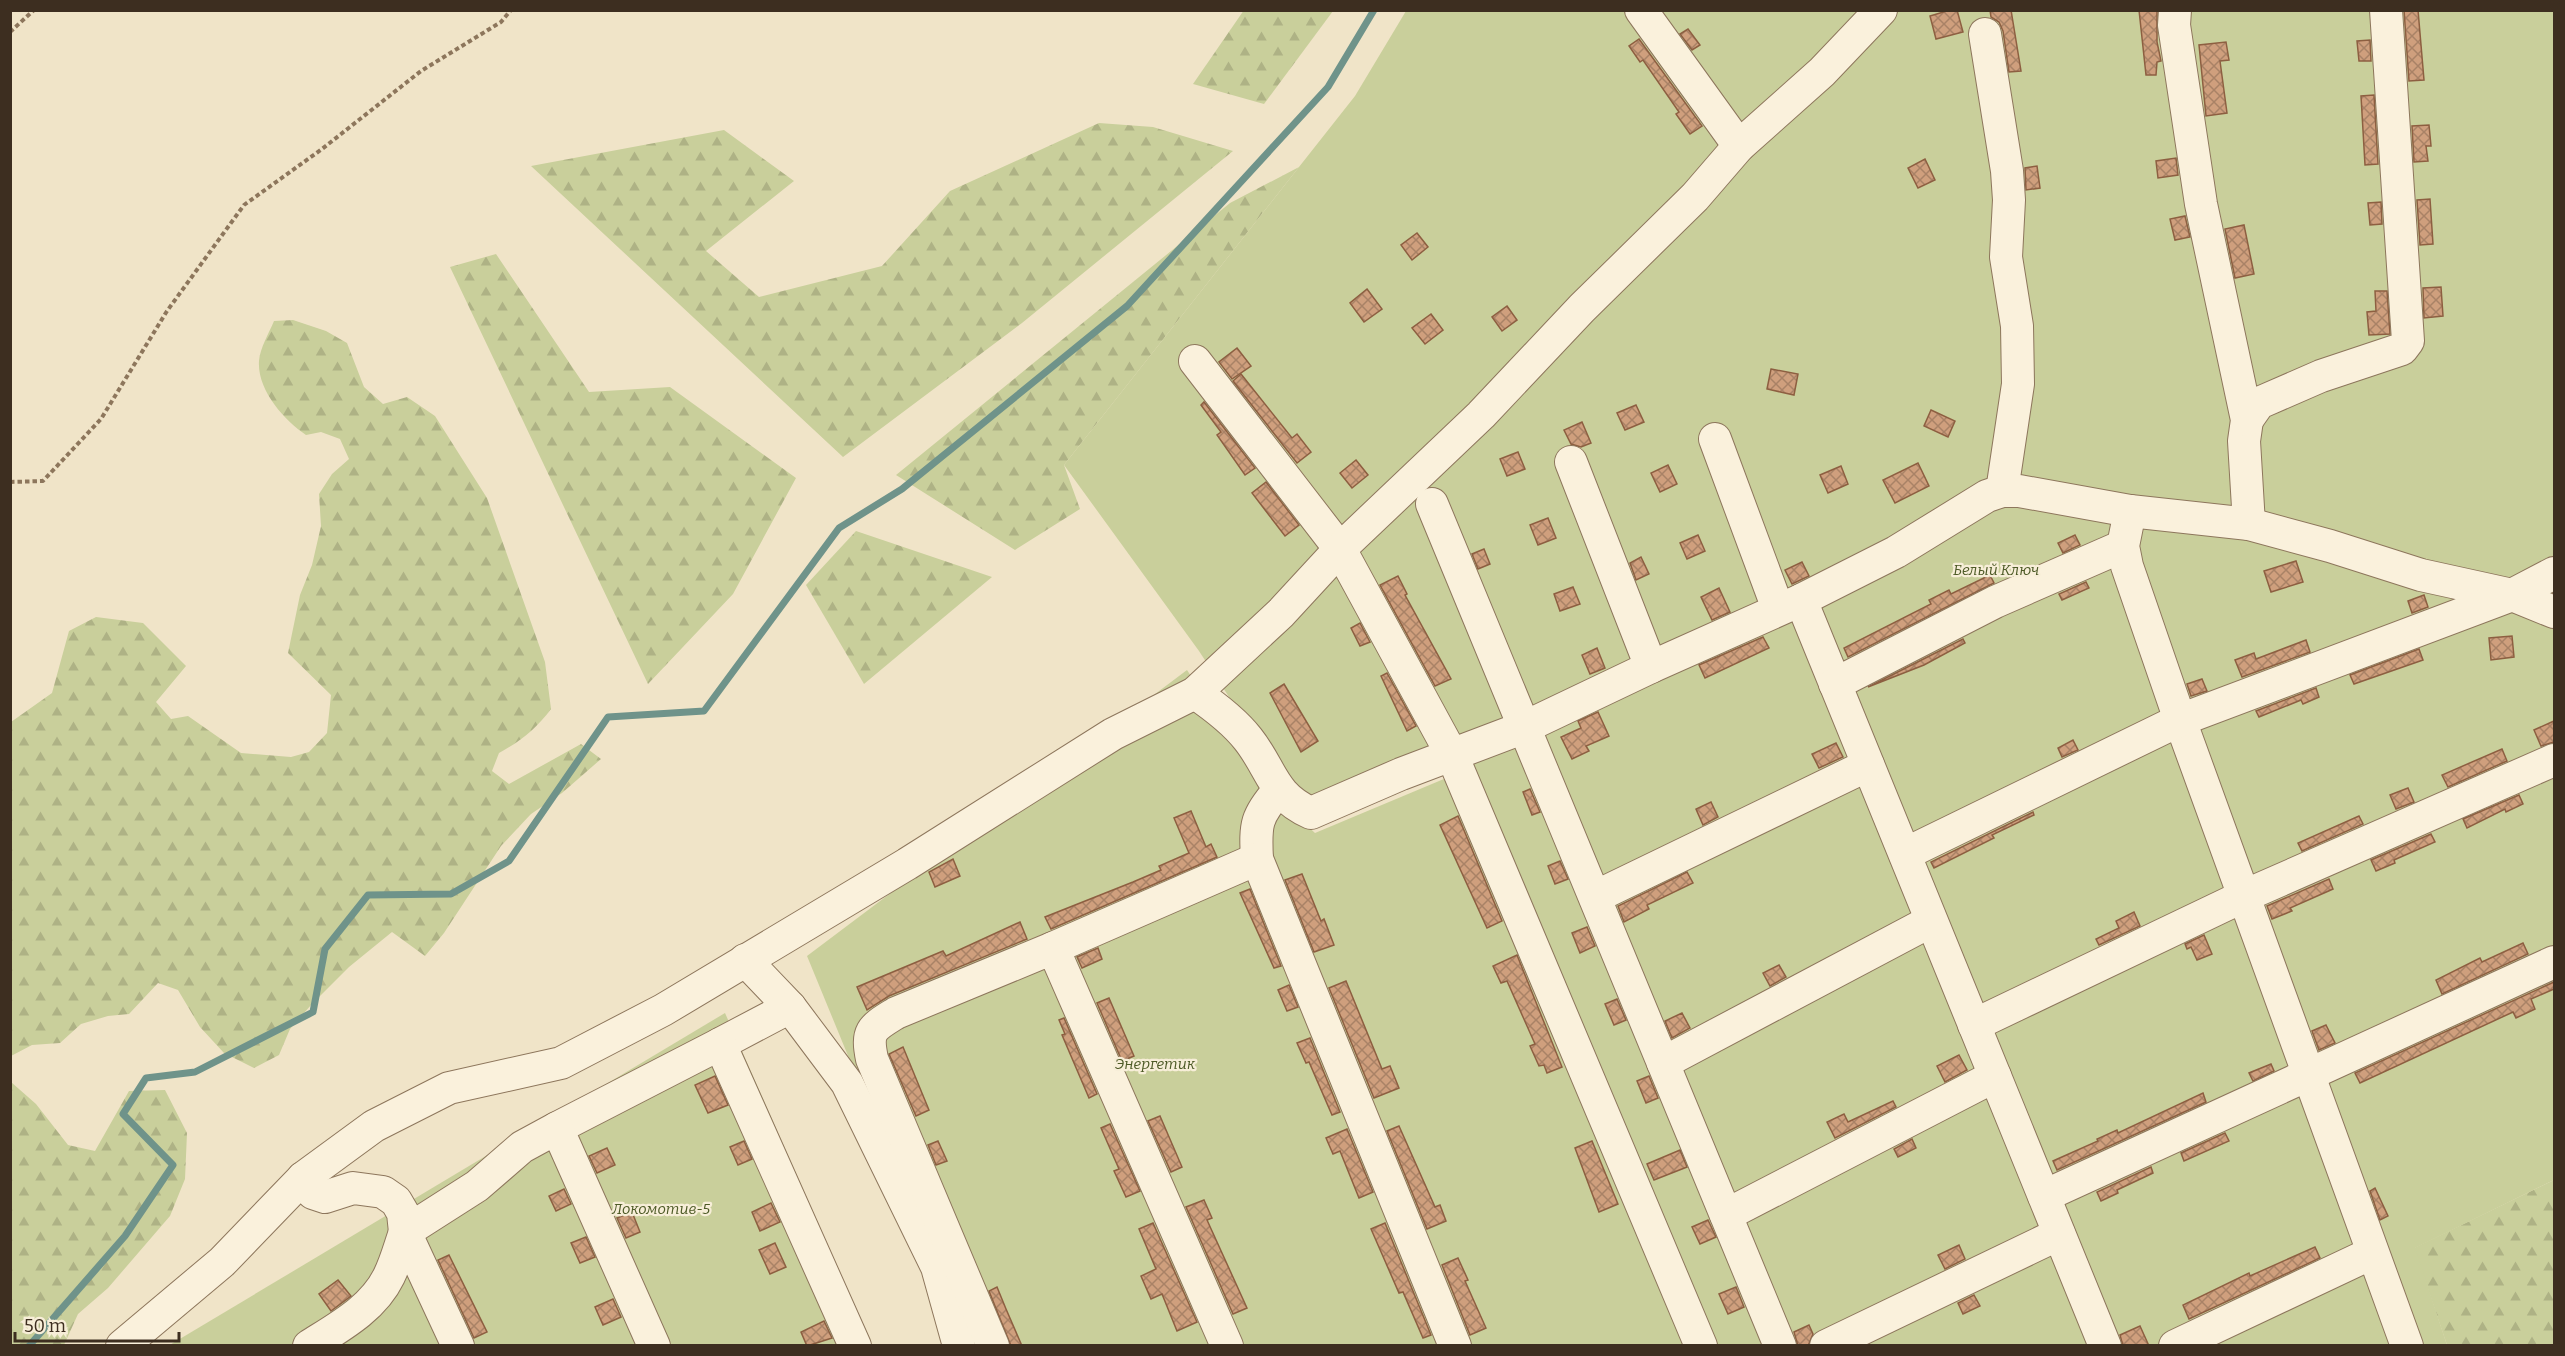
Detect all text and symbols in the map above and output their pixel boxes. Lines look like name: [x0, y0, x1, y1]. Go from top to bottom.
park label: Белый Ключ: [1953, 561, 2039, 579]
park label: Энергетик: [1115, 1055, 1196, 1073]
park label: Локомотив-5: [611, 1200, 710, 1218]
scale bar: [15, 1305, 178, 1343]
text: 50 m: [24, 1315, 66, 1337]

